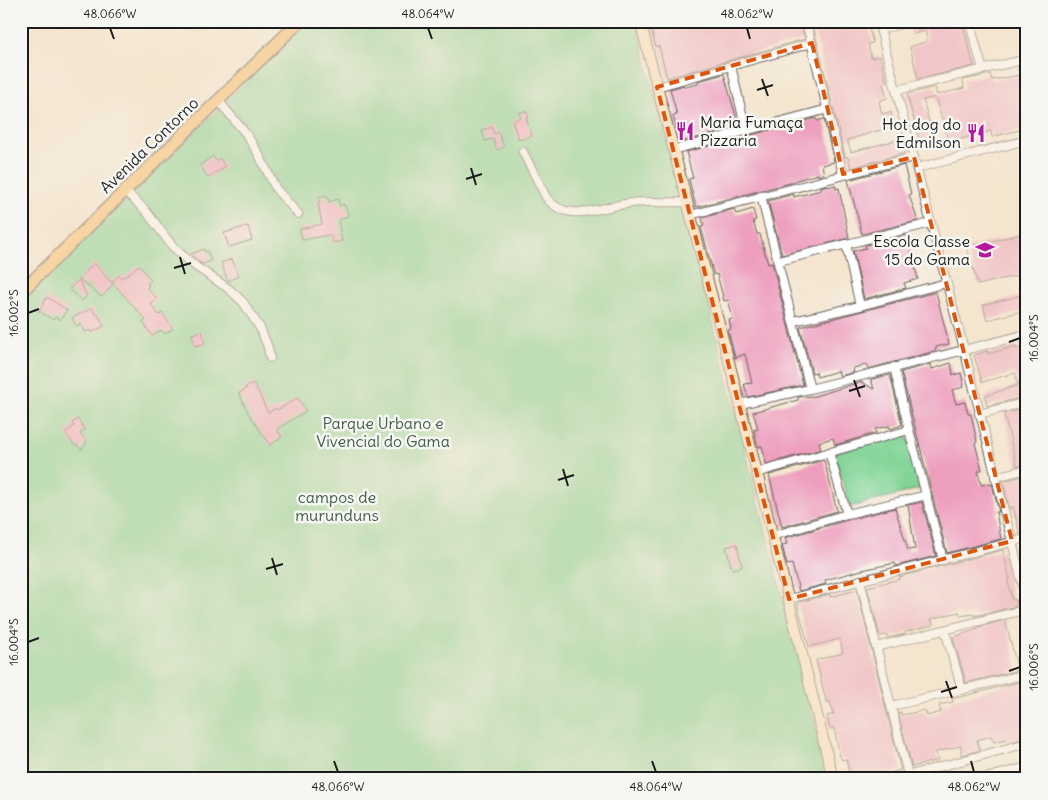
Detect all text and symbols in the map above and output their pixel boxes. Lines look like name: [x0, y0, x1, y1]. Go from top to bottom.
text: 48.066°W: [84, 6, 137, 21]
text: 48.064°W: [401, 6, 455, 21]
text: 48.062°W: [721, 6, 773, 21]
street label: Avenida Contorno: [96, 93, 202, 197]
place label: Maria Fumaça Pizzaria: [700, 112, 803, 150]
place label: Hot dog do Edmilson: [882, 114, 961, 152]
restaurant icon: Maria Fumaça Pizzaria: [674, 120, 696, 142]
restaurant icon: Hot dog do Edmilson: [965, 122, 987, 144]
place label: Escola Classe 15 do Gama: [873, 231, 970, 269]
school or university icon: Escola Classe 15 do Gama: [974, 239, 996, 261]
text: 16.002°S: [6, 289, 21, 337]
text: 16.004°S: [1026, 314, 1041, 362]
park label: Parque Urbano e Vivencial do Gama: [316, 413, 450, 451]
park label: campos de murunduns: [295, 487, 379, 525]
text: 16.004°S: [6, 618, 21, 666]
text: 16.006°S: [1026, 643, 1041, 691]
text: 48.066°W: [312, 779, 365, 794]
text: 48.064°W: [629, 779, 683, 794]
text: 48.062°W: [948, 779, 1000, 794]

